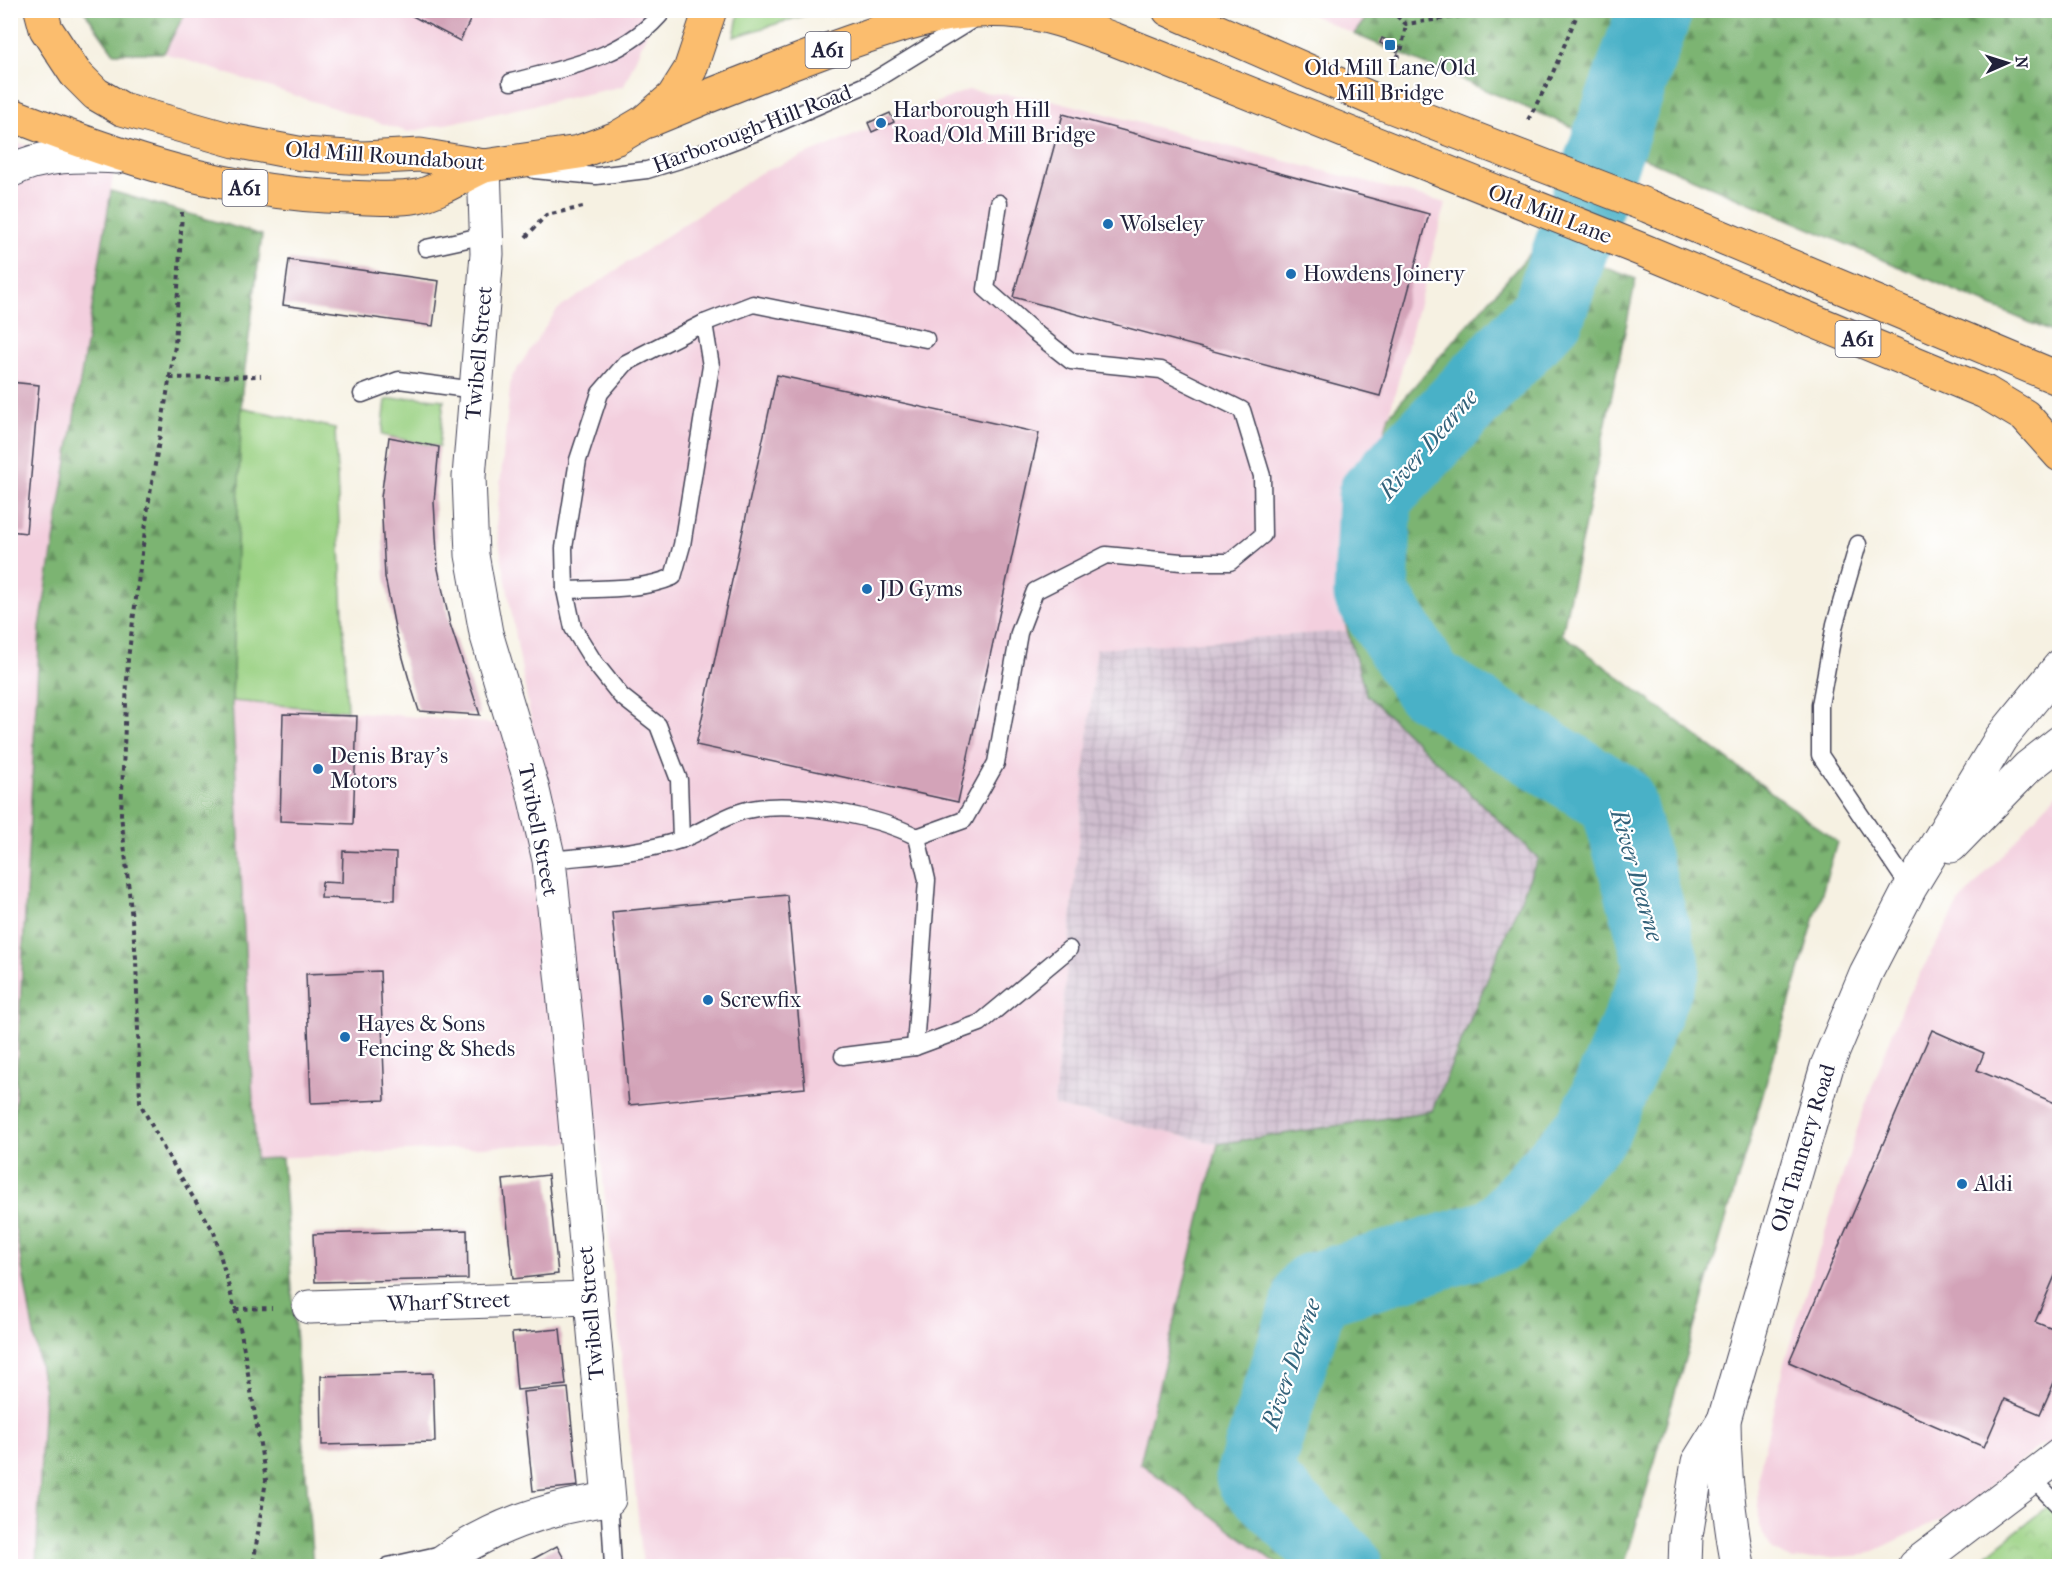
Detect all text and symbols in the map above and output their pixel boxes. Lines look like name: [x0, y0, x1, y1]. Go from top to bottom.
road number: A61: [806, 32, 850, 68]
north arrow: [1977, 33, 2037, 93]
marker: Old Mill Lane/Old Mill Bridge: [1383, 38, 1397, 52]
place label: Old Mill Lane/Old Mill Bridge: [1304, 55, 1477, 106]
text: N: [2012, 56, 2031, 70]
street label: Harborough Hill Road: [649, 79, 856, 179]
place label: Harborough Hill Road/Old Mill Bridge: [893, 97, 1096, 148]
marker: Harborough Hill Road/Old Mill Bridge: [874, 116, 888, 130]
street label: Old Mill Roundabout: [284, 136, 486, 176]
road number: A61: [222, 170, 268, 206]
street label: Old Mill Lane: [1484, 178, 1616, 250]
place label: Wolseley: [1119, 211, 1206, 237]
marker: Wolseley: [1101, 217, 1115, 231]
place label: Howdens Joinery: [1303, 261, 1466, 287]
marker: Howdens Joinery: [1284, 267, 1298, 281]
street label: Twibell Street: [460, 285, 498, 421]
road number: A61: [1836, 321, 1880, 357]
water label: River Dearne: [1371, 382, 1484, 506]
place label: JD Gyms: [877, 576, 962, 602]
marker: JD Gyms: [860, 582, 874, 596]
place label: Denis Bray's Motors: [330, 743, 448, 794]
marker: Denis Bray's Motors: [311, 762, 325, 776]
street label: Twibell Street: [512, 762, 564, 899]
water label: River Dearne: [1604, 804, 1670, 946]
place label: Screwfix: [720, 987, 802, 1013]
marker: Screwfix: [701, 993, 715, 1007]
place label: Hayes & Sons Fencing & Sheds: [357, 1011, 515, 1062]
marker: Hayes & Sons Fencing & Sheds: [338, 1030, 352, 1044]
street label: Old Tannery Road: [1765, 1060, 1841, 1235]
place label: Aldi: [1973, 1171, 2013, 1197]
marker: Aldi: [1955, 1177, 1969, 1191]
street label: Twibell Street: [572, 1245, 610, 1381]
street label: Wharf Street: [386, 1287, 511, 1317]
water label: River Dearne: [1255, 1294, 1327, 1435]

